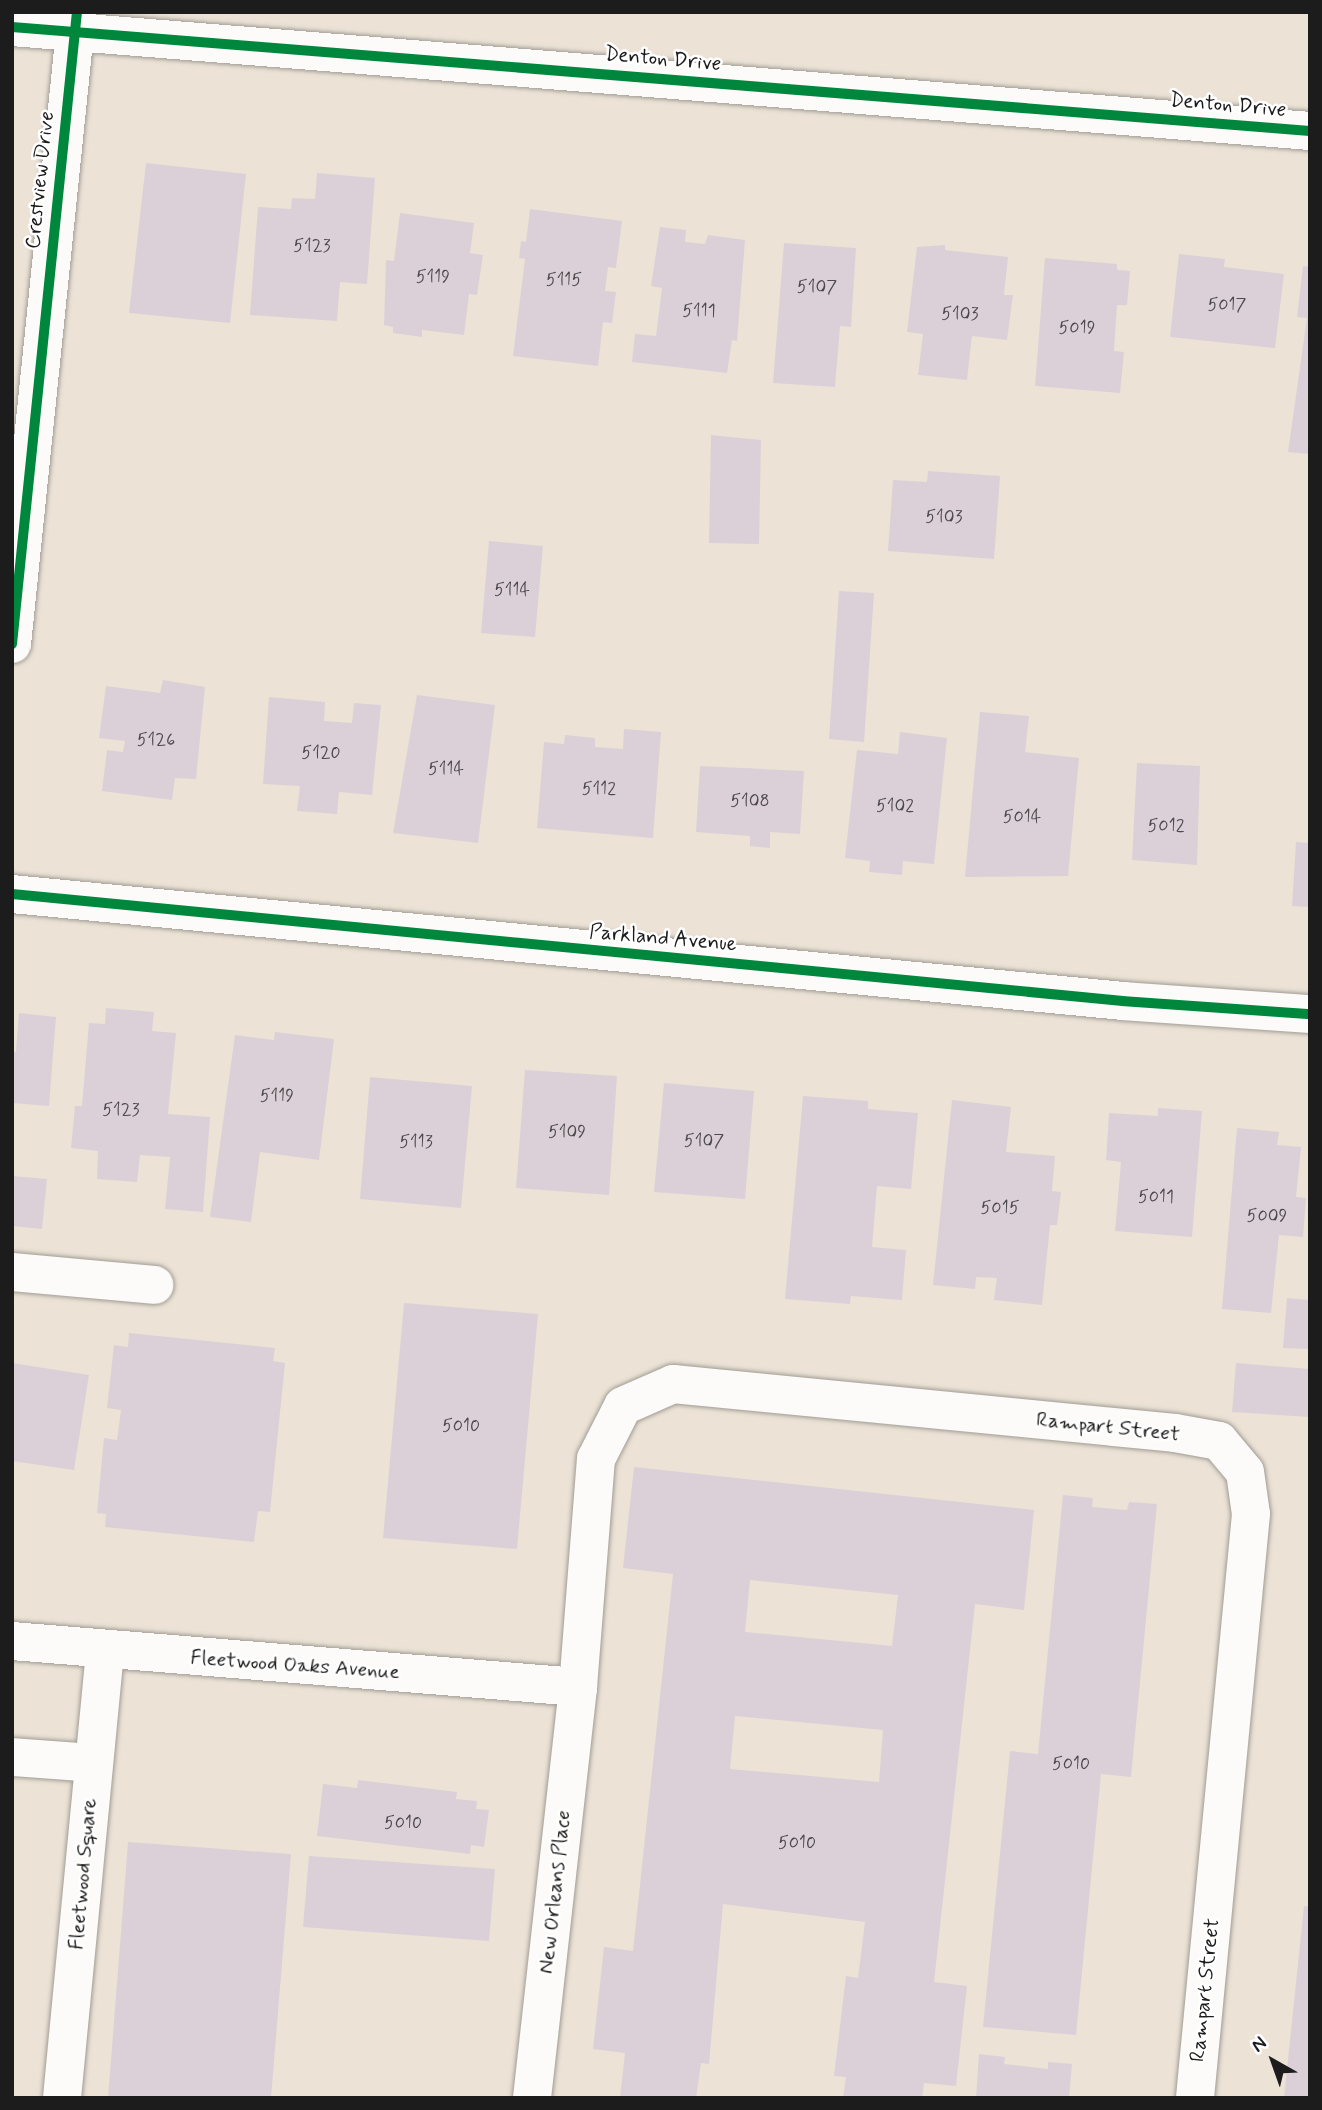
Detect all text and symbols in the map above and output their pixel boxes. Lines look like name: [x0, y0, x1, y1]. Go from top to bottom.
street label: Denton Drive: [605, 41, 721, 77]
street label: Denton Drive: [1170, 87, 1286, 123]
street label: Crestview Drive: [20, 111, 60, 249]
house number: 5123: [293, 235, 331, 257]
house number: 5119: [416, 266, 450, 288]
house number: 5115: [546, 269, 582, 291]
house number: 5107: [797, 276, 837, 298]
house number: 5017: [1207, 294, 1247, 316]
house number: 5111: [682, 300, 716, 322]
house number: 5103: [941, 303, 979, 325]
house number: 5019: [1059, 317, 1095, 339]
house number: 5103: [925, 506, 963, 528]
house number: 5114: [494, 579, 530, 601]
house number: 5126: [137, 729, 175, 751]
house number: 5120: [301, 742, 341, 764]
house number: 5114: [428, 758, 464, 780]
house number: 5112: [582, 778, 616, 800]
house number: 5108: [730, 790, 770, 812]
house number: 5102: [876, 795, 914, 817]
house number: 5014: [1003, 806, 1041, 828]
house number: 5012: [1148, 815, 1184, 837]
street label: Parkland Avenue: [587, 919, 739, 957]
house number: 5119: [260, 1085, 294, 1107]
house number: 5123: [102, 1099, 140, 1121]
house number: 5109: [548, 1121, 586, 1143]
house number: 5107: [684, 1130, 724, 1152]
house number: 5113: [399, 1131, 433, 1153]
house number: 5011: [1138, 1186, 1174, 1208]
house number: 5015: [981, 1197, 1019, 1219]
house number: 5009: [1247, 1205, 1287, 1227]
street label: Rampart Street: [1035, 1407, 1181, 1447]
house number: 5010: [442, 1415, 480, 1437]
street label: Fleetwood Oaks Avenue: [190, 1645, 400, 1685]
house number: 5010: [1052, 1753, 1090, 1775]
street label: Fleetwood Square: [64, 1796, 102, 1952]
street label: New Orleans Place: [534, 1805, 576, 1979]
house number: 5010: [384, 1812, 422, 1834]
house number: 5010: [778, 1832, 816, 1854]
street label: Rampart Street: [1185, 1917, 1225, 2063]
north arrow: [1238, 2026, 1308, 2096]
text: N: [1246, 2031, 1272, 2058]

